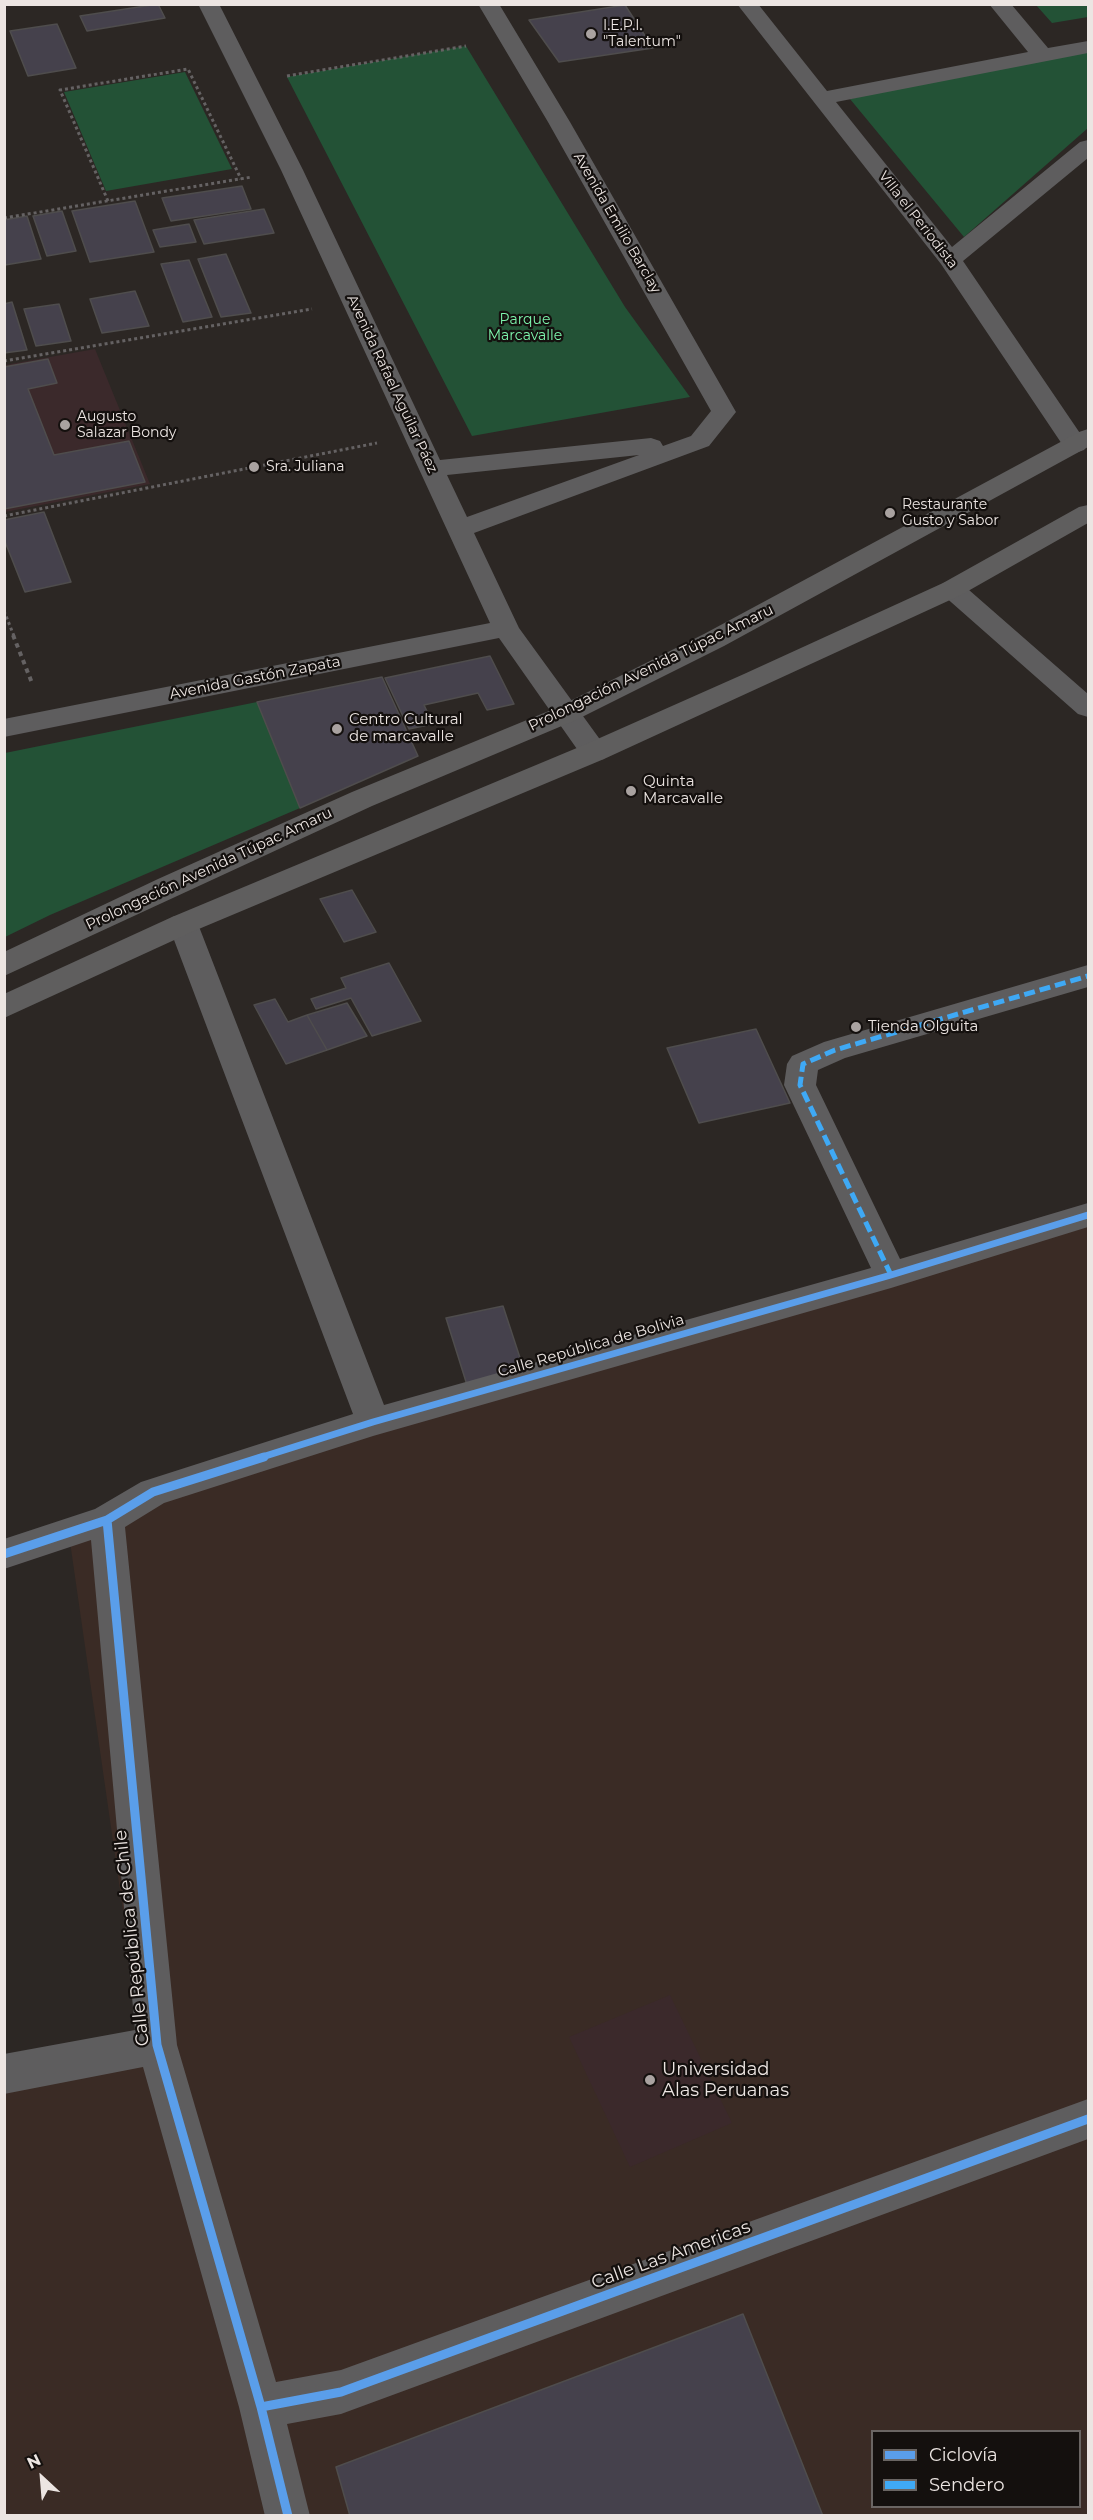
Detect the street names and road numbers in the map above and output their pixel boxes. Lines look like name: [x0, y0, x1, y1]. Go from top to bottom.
street label: Avenida Emilio Barclay: [570, 150, 664, 296]
street label: Villa el Periodista: [875, 168, 961, 272]
street label: Avenida Rafael Aguilar Páez: [343, 292, 441, 476]
street label: Prolongación Avenida Túpac Amaru: [526, 601, 776, 735]
street label: Avenida Gastón Zapata: [168, 653, 342, 703]
street label: Prolongación Avenida Túpac Amaru: [83, 804, 335, 934]
street label: Calle República de Bolivia: [496, 1311, 686, 1381]
street label: Calle República de Chile: [110, 1829, 154, 2047]
street label: Calle Las Americas: [589, 2216, 753, 2294]

